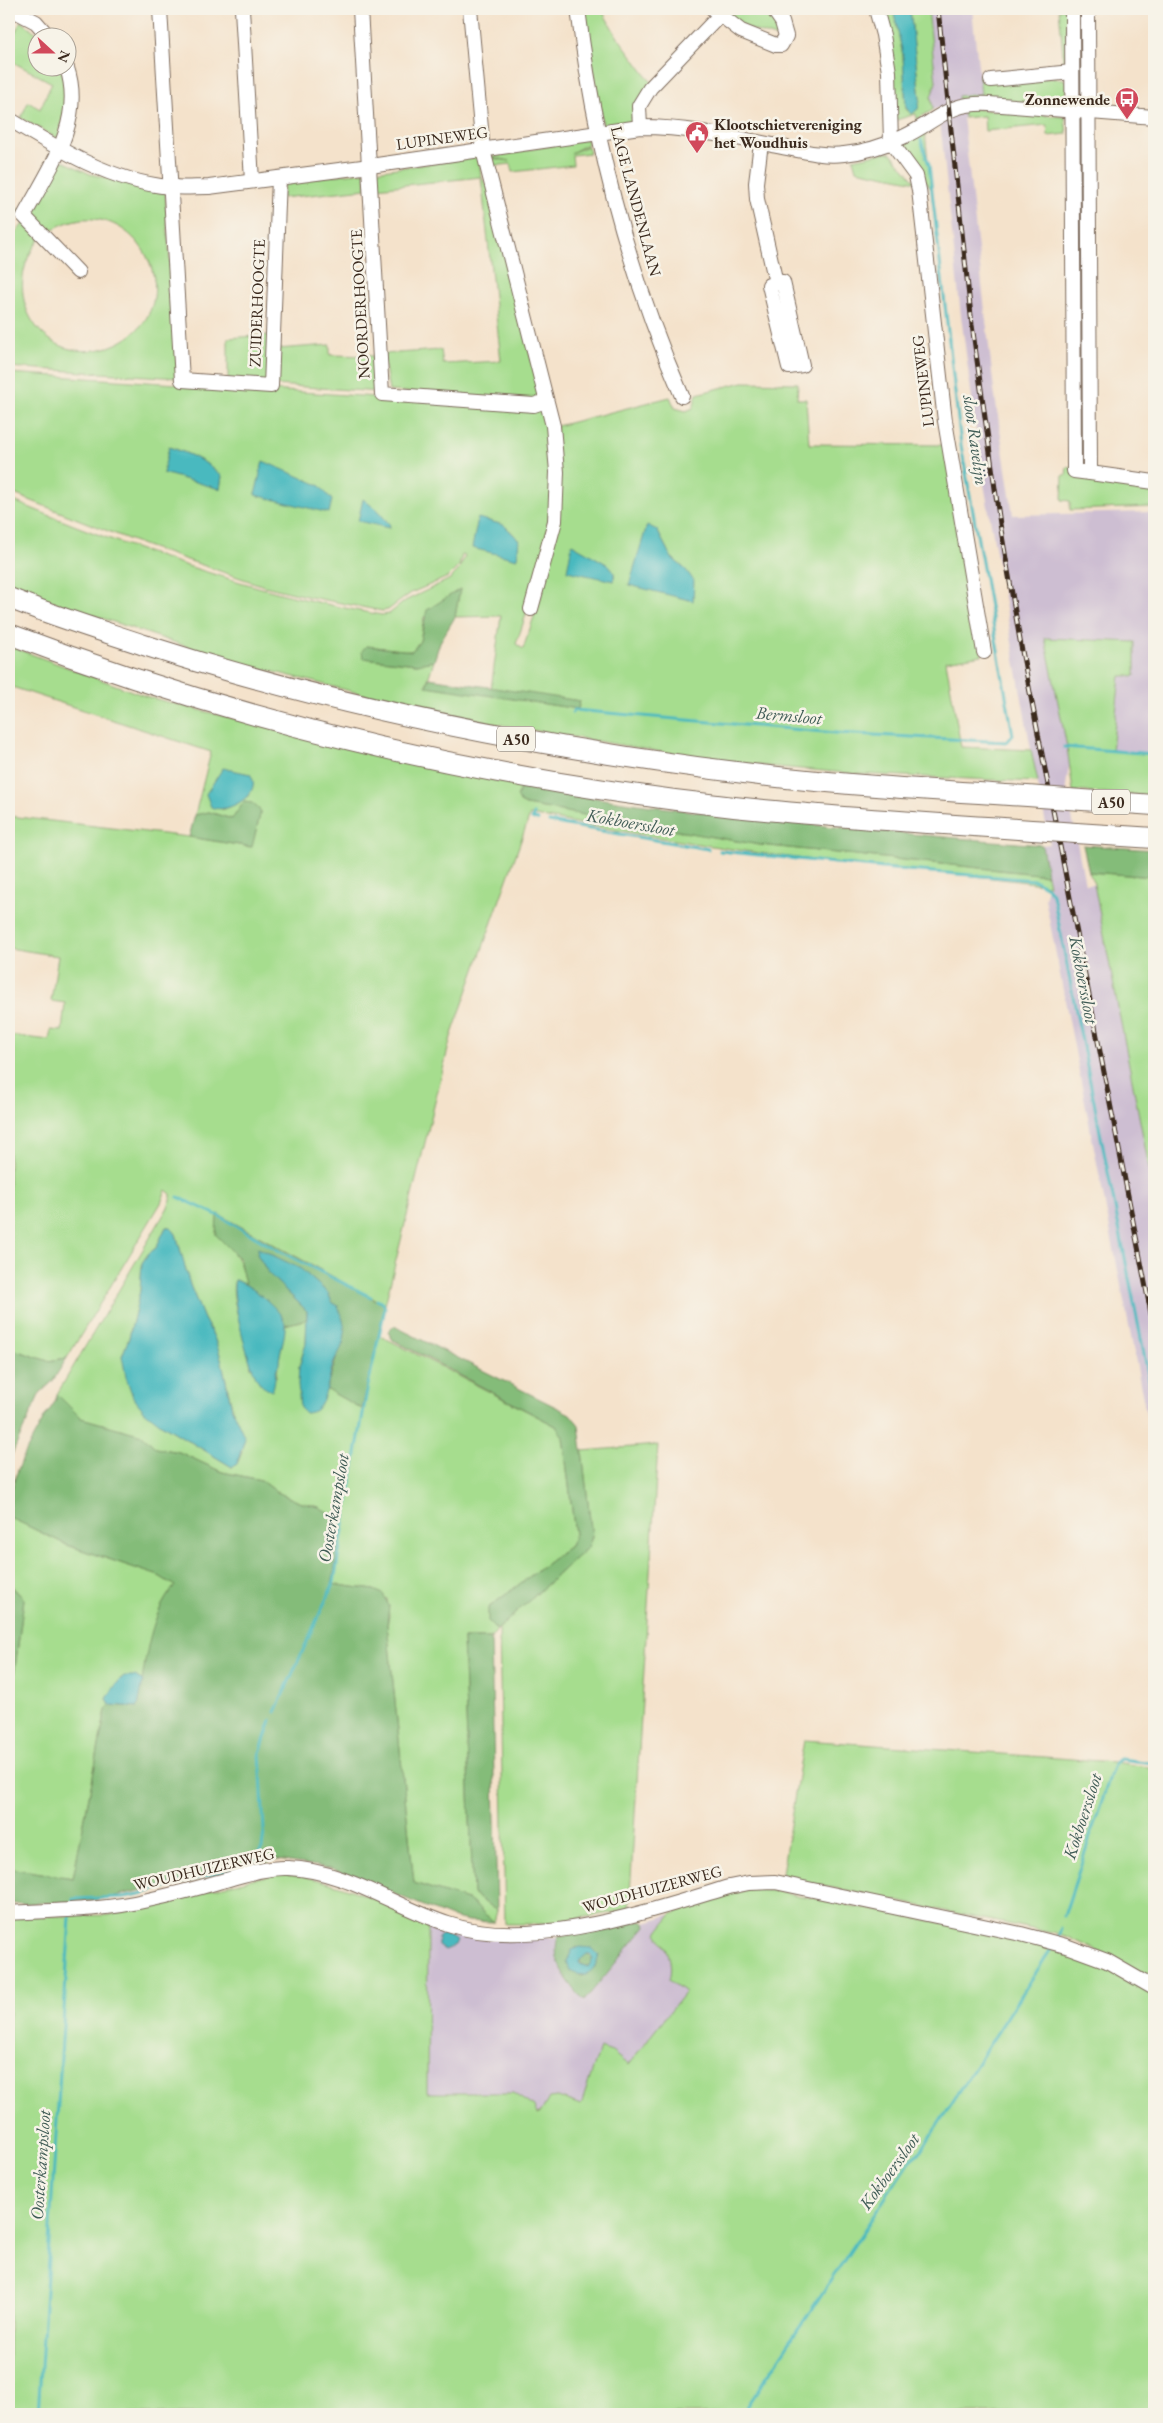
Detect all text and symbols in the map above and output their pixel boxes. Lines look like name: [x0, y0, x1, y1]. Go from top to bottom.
north arrow: [28, 28, 78, 78]
text: N: [53, 48, 75, 66]
bus stop icon: Zonnewende: [1114, 86, 1140, 120]
place label: Zonnewende: [1025, 89, 1110, 110]
place label: Klootschietvereniging het Woudhuis: [714, 114, 863, 153]
public building icon: Klootschietvereniging het Woudhuis: [684, 120, 710, 154]
street label: LUPINEWEG: [395, 121, 490, 155]
street label: LAGE LANDENLAAN: [606, 123, 666, 279]
street label: NOORDERHOOGTE: [346, 229, 374, 379]
street label: ZUIDERHOOGTE: [244, 239, 270, 367]
street label: LUPINEWEG: [907, 334, 939, 428]
water label: sloot Ravelijn: [957, 392, 994, 487]
water label: Bermsloot: [754, 701, 824, 729]
road number: A50: [497, 726, 535, 752]
road number: A50: [1092, 790, 1130, 814]
water label: Kokboerssloot: [584, 803, 677, 841]
water label: Kokboerssloot: [1064, 933, 1104, 1027]
water label: Oosterkampsloot: [312, 1451, 355, 1564]
water label: Kokboerssloot: [1057, 1769, 1107, 1863]
street label: WOUDHUIZERWEG: [131, 1843, 277, 1895]
street label: WOUDHUIZERWEG: [580, 1860, 725, 1918]
water label: Oosterkampsloot: [25, 2109, 56, 2221]
water label: Kokboerssloot: [853, 2128, 925, 2215]

